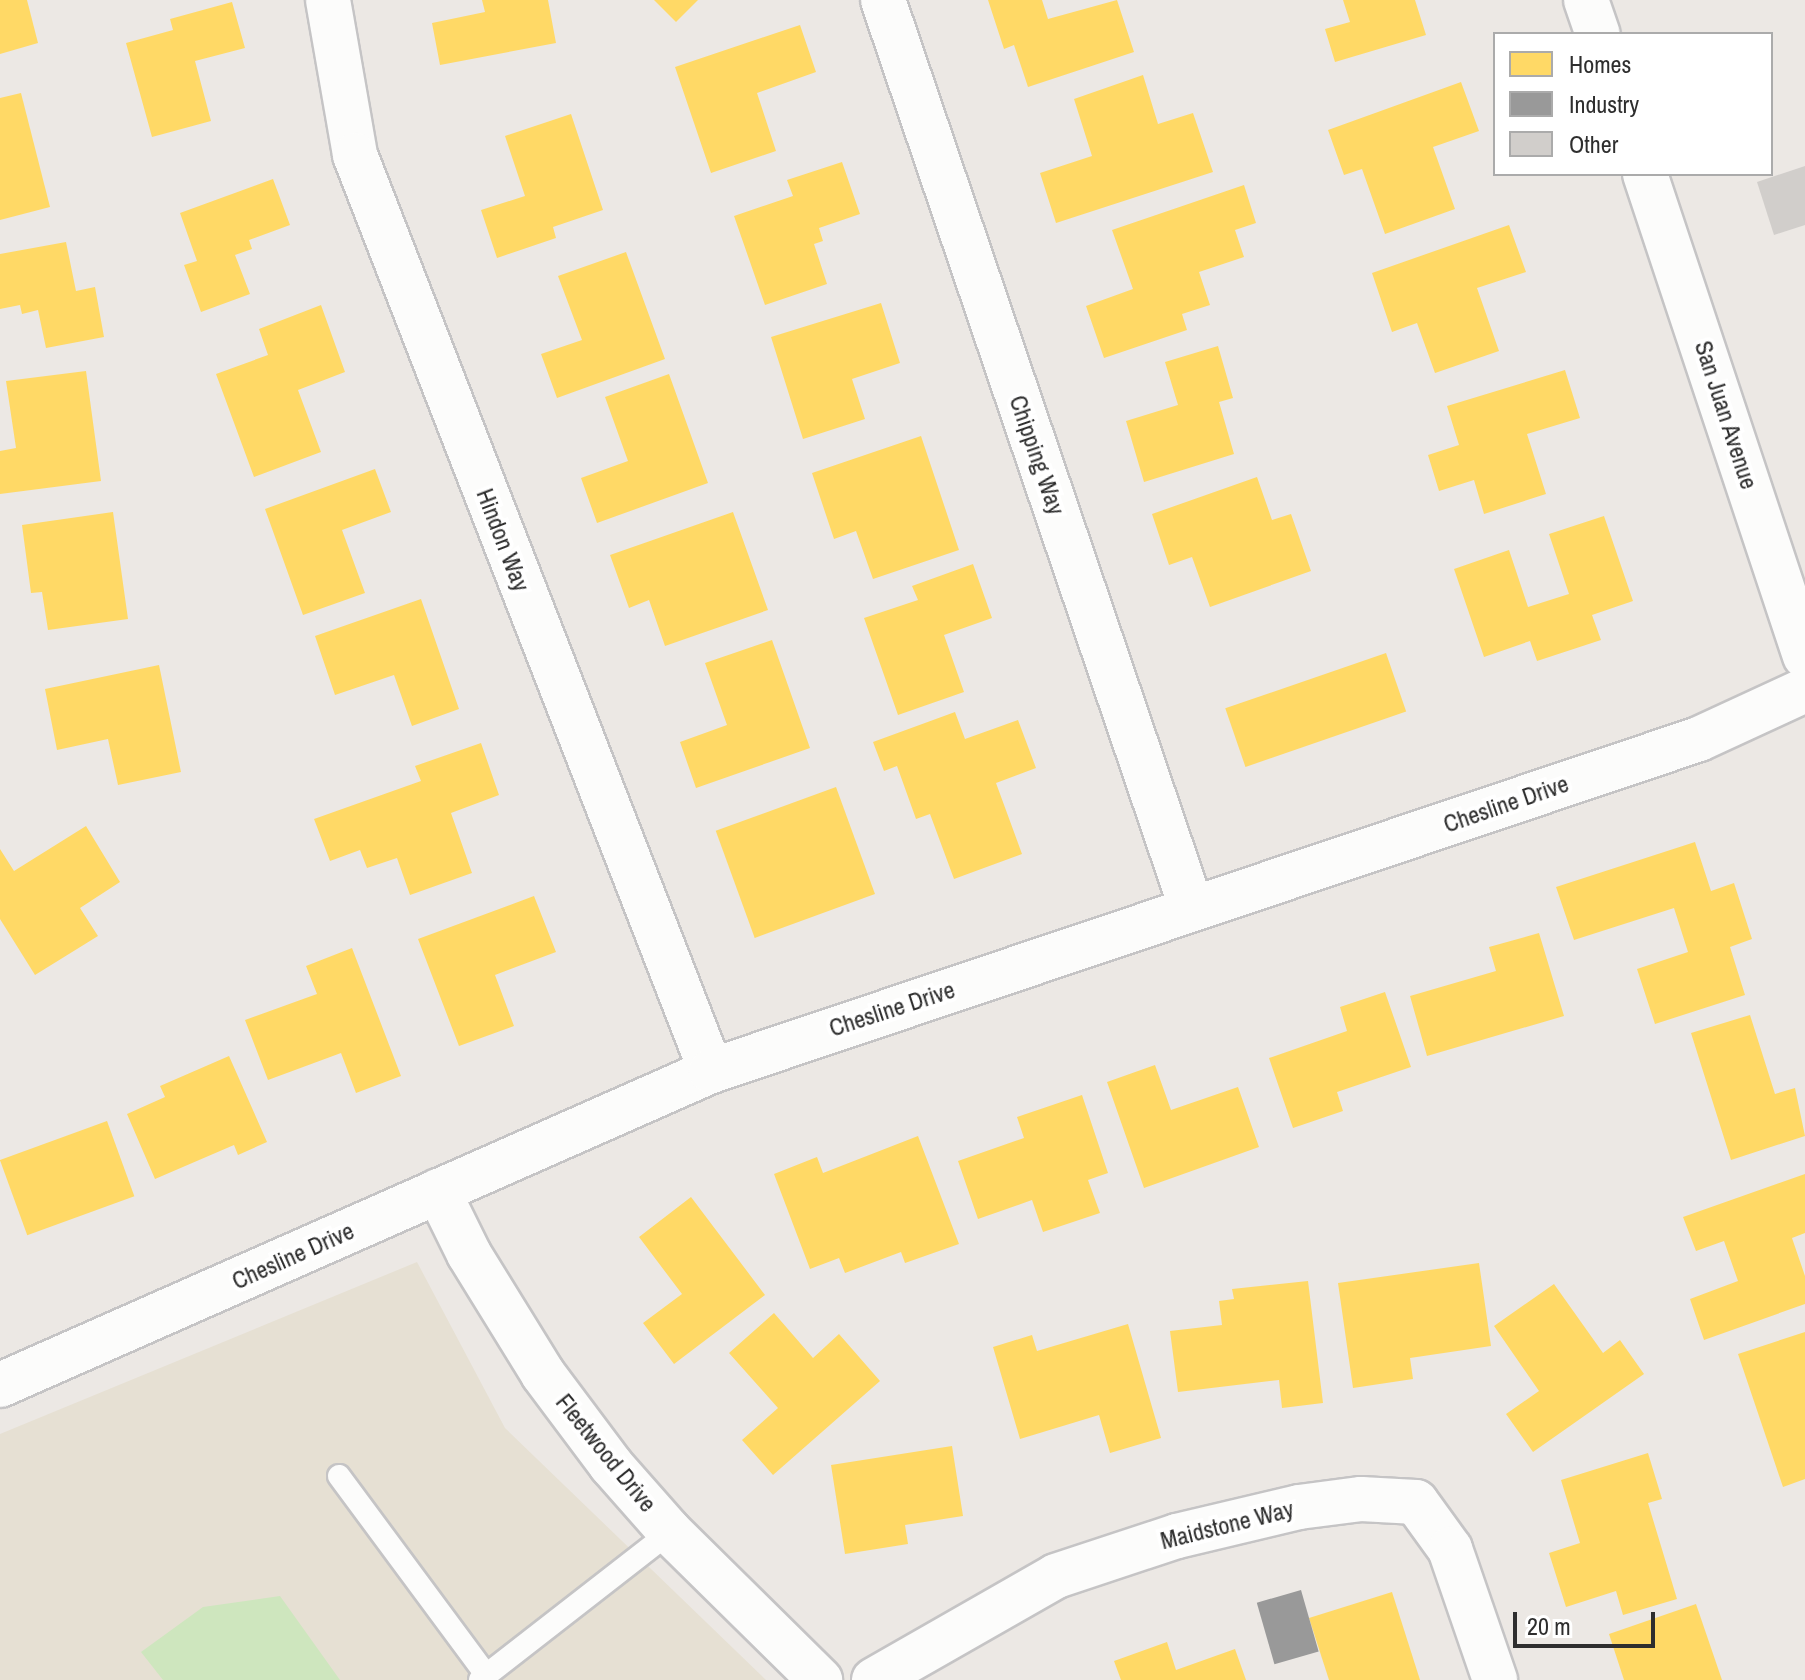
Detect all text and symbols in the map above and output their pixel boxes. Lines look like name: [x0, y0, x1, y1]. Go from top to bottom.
legend: [1493, 32, 1773, 176]
text: Homes: [1569, 48, 1631, 80]
text: Industry: [1569, 88, 1639, 120]
text: Other: [1569, 128, 1618, 160]
street label: San Juan Avenue: [1688, 337, 1764, 493]
street label: Chipping Way: [1003, 392, 1071, 518]
street label: Hindon Way: [470, 485, 536, 595]
street label: Chesline Drive: [1440, 769, 1572, 839]
street label: Chesline Drive: [826, 975, 958, 1043]
street label: Chesline Drive: [228, 1216, 358, 1296]
street label: Fleetwood Drive: [550, 1388, 662, 1518]
street label: Maidstone Way: [1158, 1495, 1296, 1555]
scale bar: [1517, 1596, 1659, 1646]
text: 20 m: [1527, 1610, 1571, 1642]

